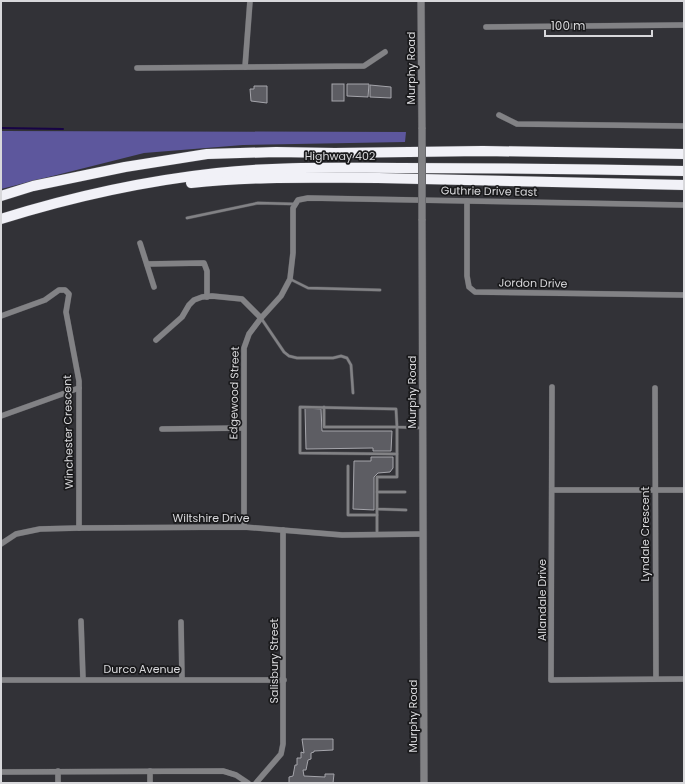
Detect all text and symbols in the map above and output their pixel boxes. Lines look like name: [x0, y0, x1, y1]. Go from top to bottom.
scale bar: [545, 12, 652, 38]
text: 100 m: [551, 17, 585, 34]
street label: Murphy Road: [403, 32, 419, 104]
street label: Highway 402: [305, 148, 375, 164]
street label: Guthrie Drive East: [441, 182, 537, 200]
street label: Jordon Drive: [498, 274, 568, 292]
street label: Edgewood Street: [225, 346, 243, 440]
street label: Murphy Road: [404, 356, 420, 428]
street label: Winchester Crescent: [59, 375, 77, 489]
street label: Lyndale Crescent: [637, 486, 653, 582]
street label: Wiltshire Drive: [172, 510, 250, 526]
street label: Allandale Drive: [534, 559, 550, 641]
street label: Salisbury Street: [266, 619, 282, 703]
street label: Durco Avenue: [104, 661, 181, 677]
street label: Murphy Road: [405, 680, 421, 752]

